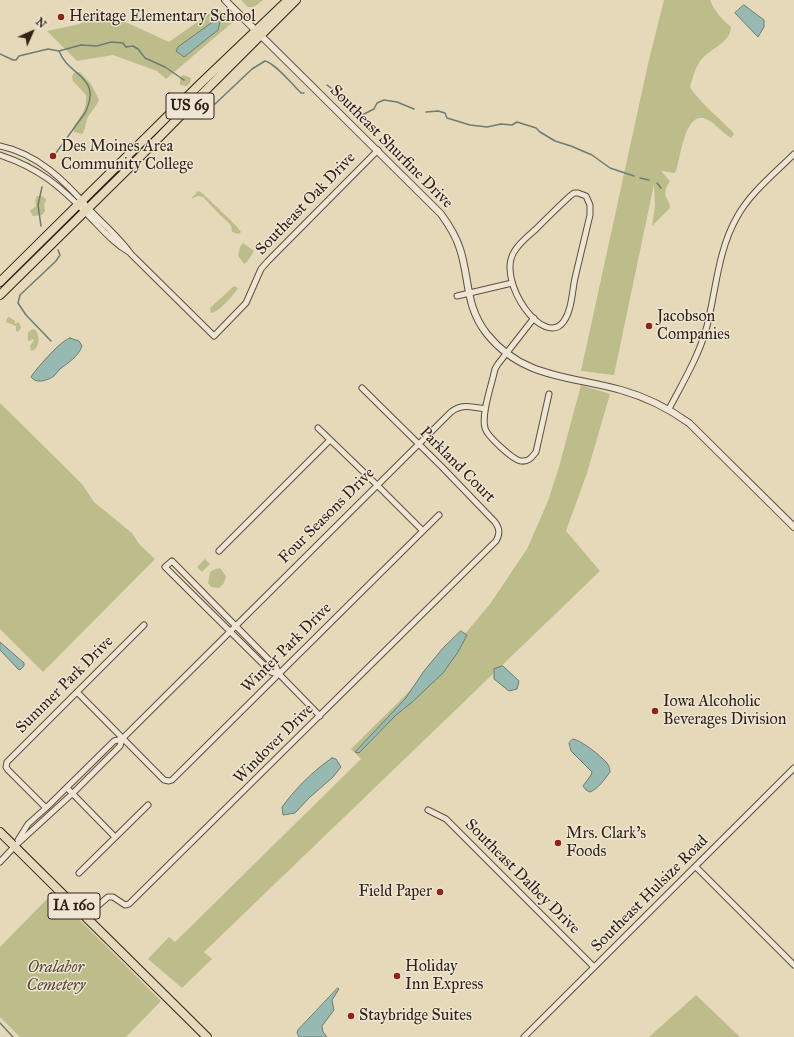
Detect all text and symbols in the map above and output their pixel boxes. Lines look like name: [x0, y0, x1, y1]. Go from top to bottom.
place label: Heritage Elementary School: [69, 7, 255, 27]
north arrow: [12, 12, 52, 52]
marker: Heritage Elementary School: [56, 12, 66, 22]
text: N: [33, 15, 49, 31]
street label: Southeast Shurfine Drive: [325, 81, 457, 213]
road number: US 69: [166, 93, 214, 119]
place label: Des Moines Area Community College: [61, 137, 193, 175]
street label: Southeast Oak Drive: [252, 149, 360, 259]
marker: Des Moines Area Community College: [48, 151, 58, 161]
place label: Jacobson Companies: [657, 307, 730, 345]
marker: Jacobson Companies: [644, 321, 654, 331]
street label: Parkland Court: [415, 423, 499, 507]
street label: Four Seasons Drive: [275, 464, 379, 568]
street label: Winter Park Drive: [238, 599, 336, 697]
street label: Summer Park Drive: [12, 632, 118, 738]
place label: Iowa Alcoholic Beverages Division: [663, 692, 786, 730]
street label: Windover Drive: [230, 700, 318, 788]
marker: Iowa Alcoholic Beverages Division: [650, 706, 660, 716]
street label: Southeast Dalbey Drive: [460, 815, 584, 939]
place label: Mrs. Clark's Foods: [566, 824, 646, 862]
street label: Southeast Hulsize Road: [588, 832, 712, 956]
marker: Mrs. Clark's Foods: [553, 838, 563, 848]
place label: Field Paper: [358, 882, 432, 902]
marker: Field Paper: [435, 887, 445, 897]
road number: IA 160: [48, 893, 100, 919]
place label: Holiday Inn Express: [405, 957, 483, 995]
park label: Oralabor Cemetery: [27, 958, 85, 996]
marker: Holiday Inn Express: [392, 971, 402, 981]
place label: Staybridge Suites: [359, 1006, 472, 1026]
marker: Staybridge Suites: [346, 1011, 356, 1021]

